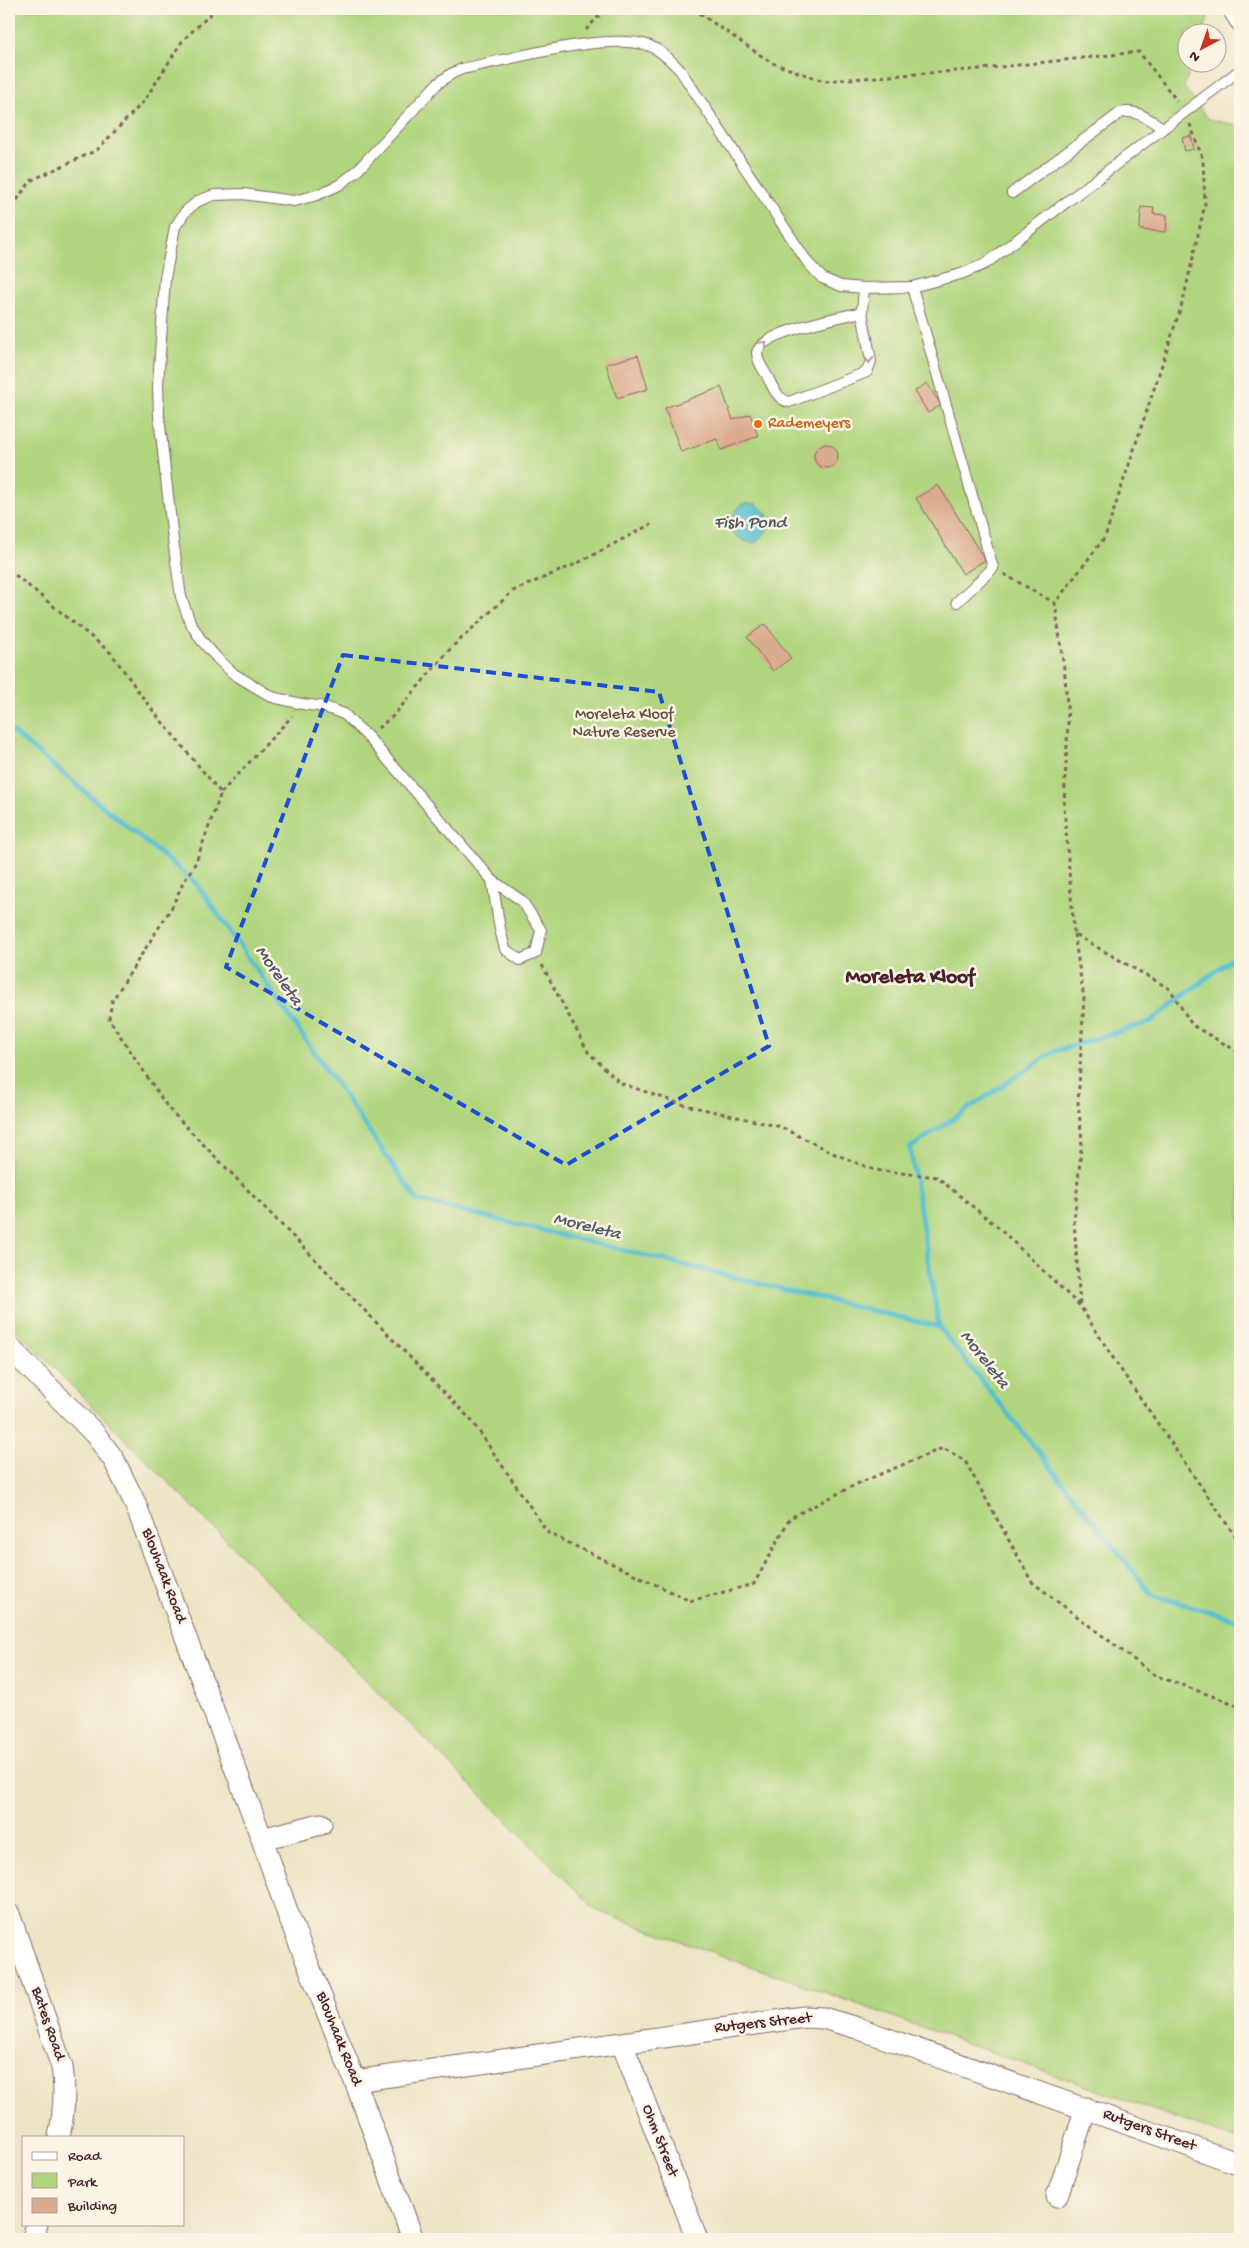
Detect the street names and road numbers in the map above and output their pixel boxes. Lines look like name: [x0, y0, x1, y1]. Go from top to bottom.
street label: Blouhaak Road: [136, 1525, 190, 1627]
street label: Bates Road: [25, 1984, 69, 2065]
street label: Blouhaak Road: [310, 1988, 366, 2090]
street label: Rutgers Street: [713, 2009, 814, 2039]
street label: Ohm Street: [637, 2102, 682, 2181]
street label: Rutgers Street: [1100, 2105, 1200, 2157]

